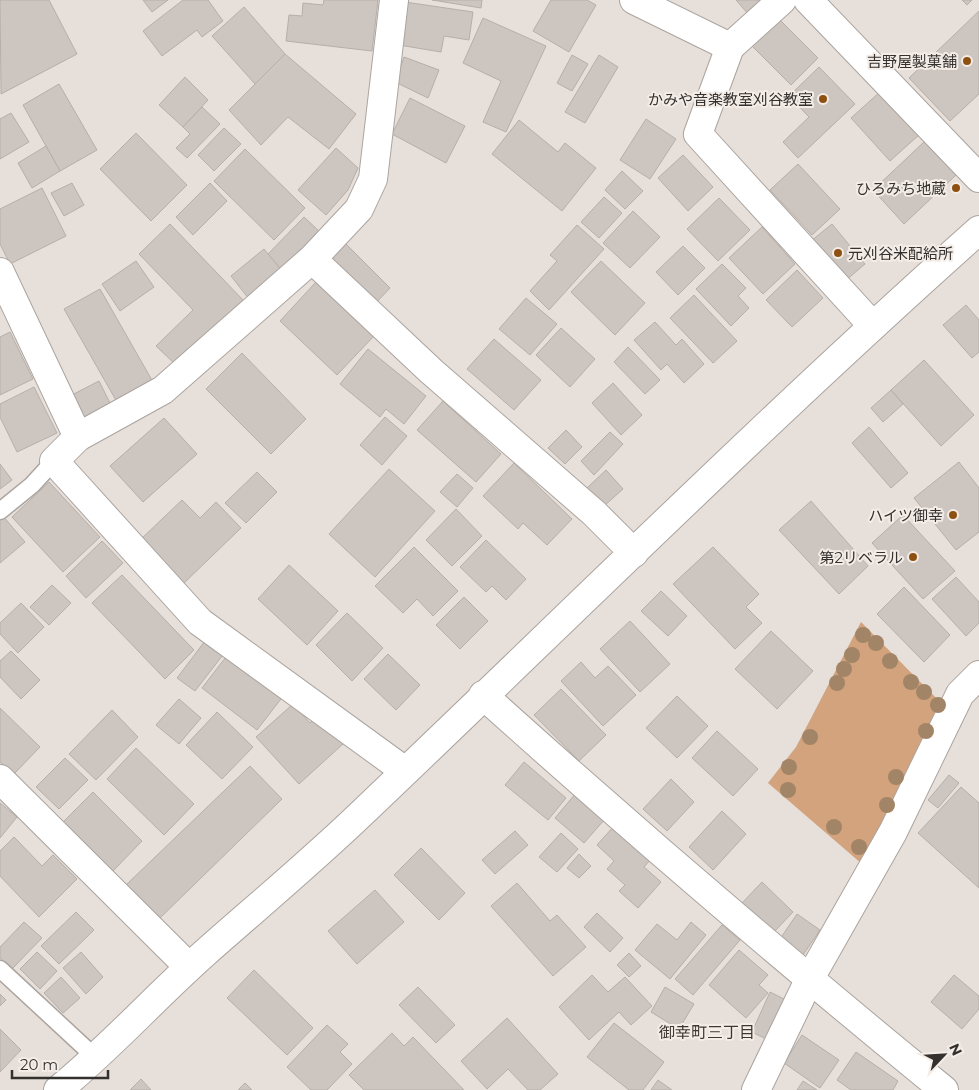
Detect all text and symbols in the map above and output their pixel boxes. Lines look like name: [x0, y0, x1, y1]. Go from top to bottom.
place label: 吉野屋製菓舗: [867, 52, 957, 71]
marker: 吉野屋製菓舗: [961, 55, 973, 67]
place label: かみや音楽教室刈谷教室: [648, 90, 813, 109]
marker: かみや音楽教室刈谷教室: [817, 93, 829, 105]
place label: ひろみち地蔵: [856, 179, 946, 198]
marker: ひろみち地蔵: [950, 182, 962, 194]
place label: 元刈谷米配給所: [848, 244, 953, 263]
marker: 元刈谷米配給所: [832, 247, 844, 259]
place label: ハイツ御幸: [868, 506, 943, 525]
marker: ハイツ御幸: [947, 509, 959, 521]
place label: 第2リベラル: [819, 548, 903, 567]
marker: 第2リベラル: [907, 551, 919, 563]
district label: 御幸町三丁目: [659, 1023, 755, 1042]
north arrow: [919, 1030, 969, 1080]
text: N: [945, 1041, 966, 1058]
scale bar: [12, 1048, 109, 1080]
text: 20 m: [20, 1055, 58, 1074]

